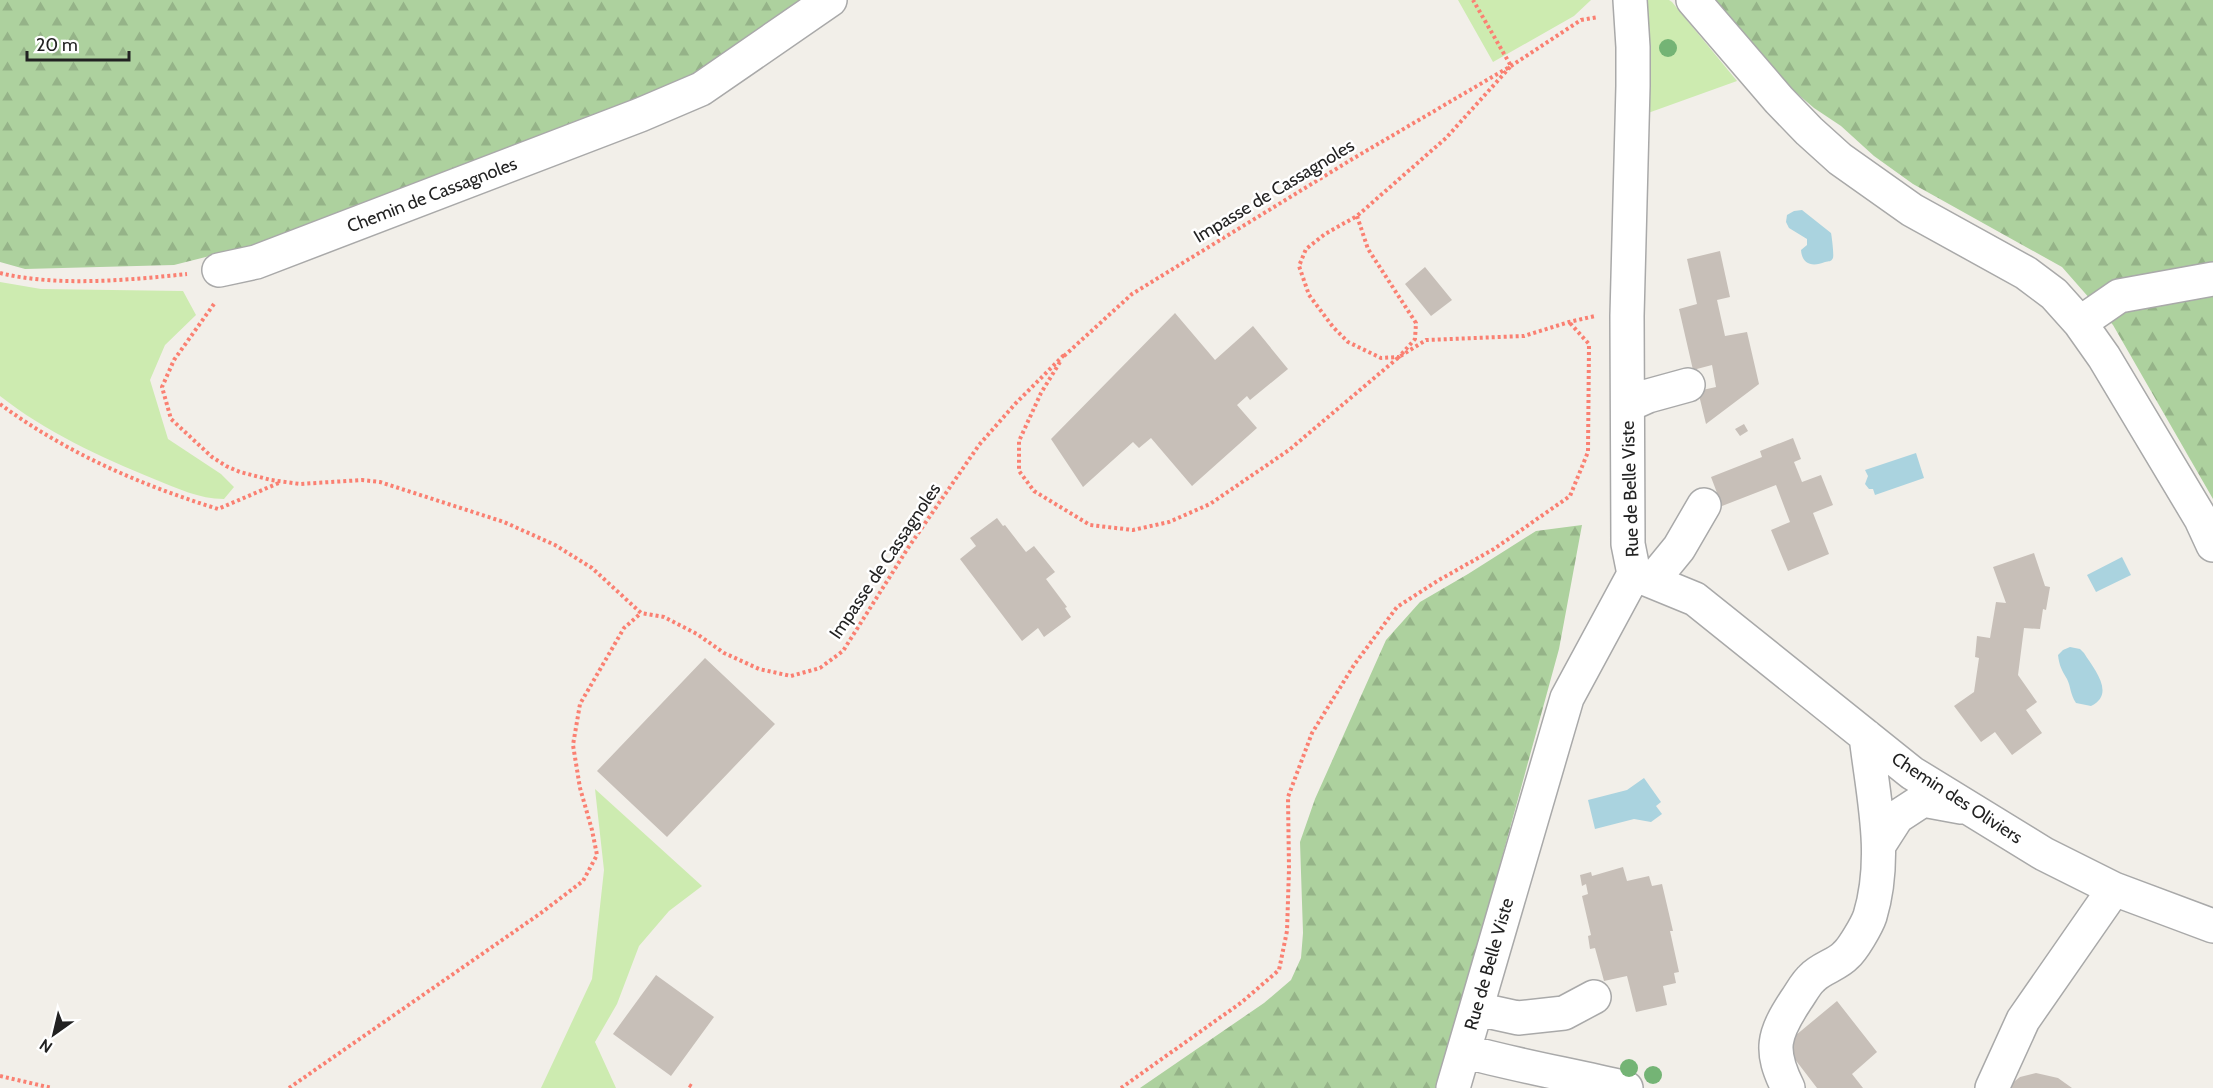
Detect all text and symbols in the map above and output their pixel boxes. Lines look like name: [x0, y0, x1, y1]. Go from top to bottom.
scale bar: [27, 24, 129, 62]
text: 20 m: [36, 34, 78, 56]
street label: Impasse de Cassagnoles: [1190, 134, 1358, 248]
street label: Chemin de Cassagnoles: [344, 152, 520, 238]
street label: Rue de Belle Viste: [1617, 420, 1643, 558]
street label: Impasse de Cassagnoles: [825, 479, 945, 643]
street label: Chemin des Oliviers: [1888, 748, 2026, 848]
street label: Rue de Belle Viste: [1460, 895, 1518, 1033]
north arrow: [24, 1004, 84, 1064]
text: N: [36, 1035, 56, 1057]

